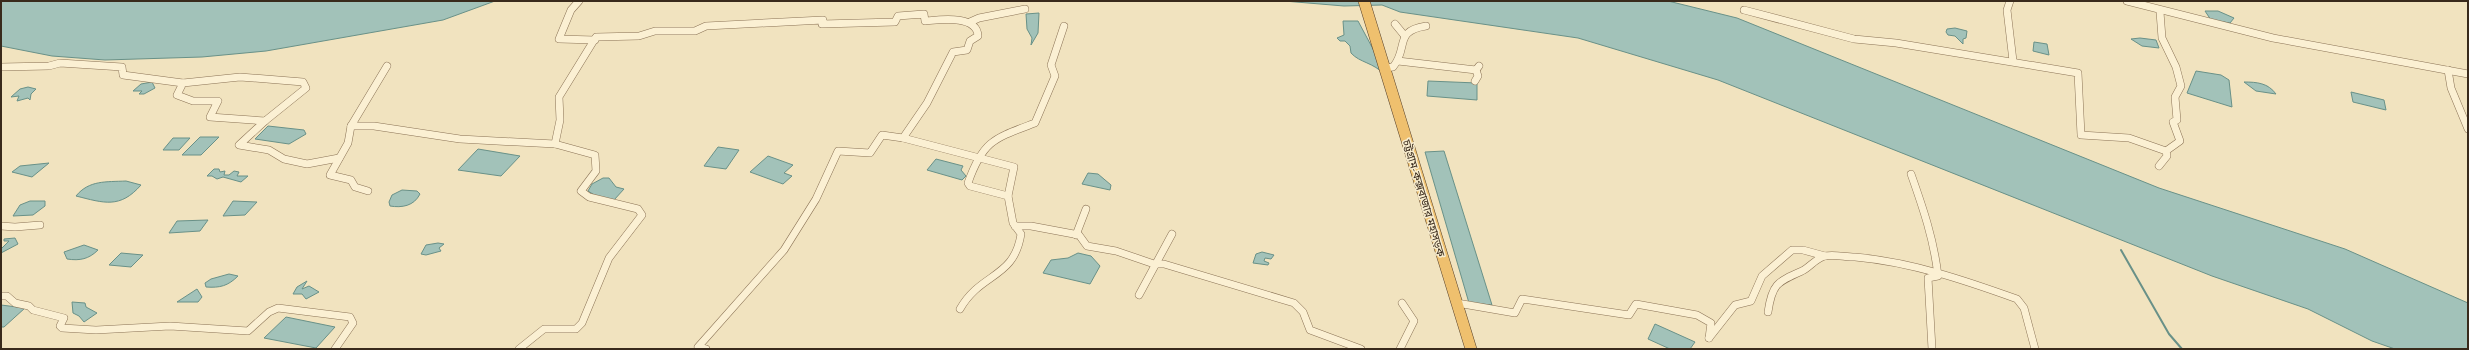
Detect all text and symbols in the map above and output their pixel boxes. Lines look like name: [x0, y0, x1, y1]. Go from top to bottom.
street label: চট্টগ্রাম-কক্সবাজার মহাসড়ক: [1400, 137, 1448, 258]

